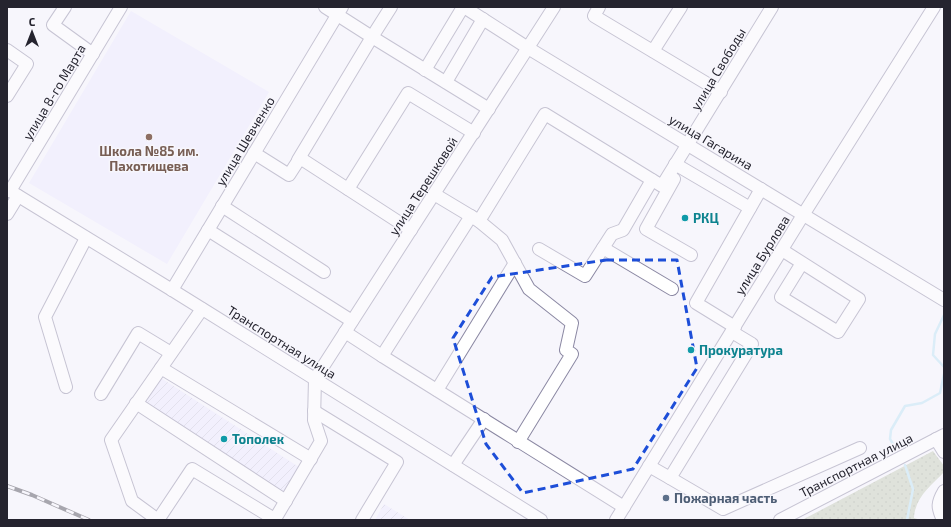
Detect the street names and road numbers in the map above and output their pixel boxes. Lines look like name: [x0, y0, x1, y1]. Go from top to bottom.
street label: улица Свободы: [687, 25, 749, 113]
street label: улица 8-го Марта: [19, 41, 89, 143]
street label: улица Шевченко: [212, 93, 278, 189]
street label: улица Гагарина: [666, 111, 756, 173]
street label: улица Терешковой: [385, 134, 461, 238]
street label: улица Бурлова: [731, 212, 793, 298]
street label: Транспортная улица: [225, 302, 339, 382]
street label: Транспортная улица: [797, 429, 915, 501]

